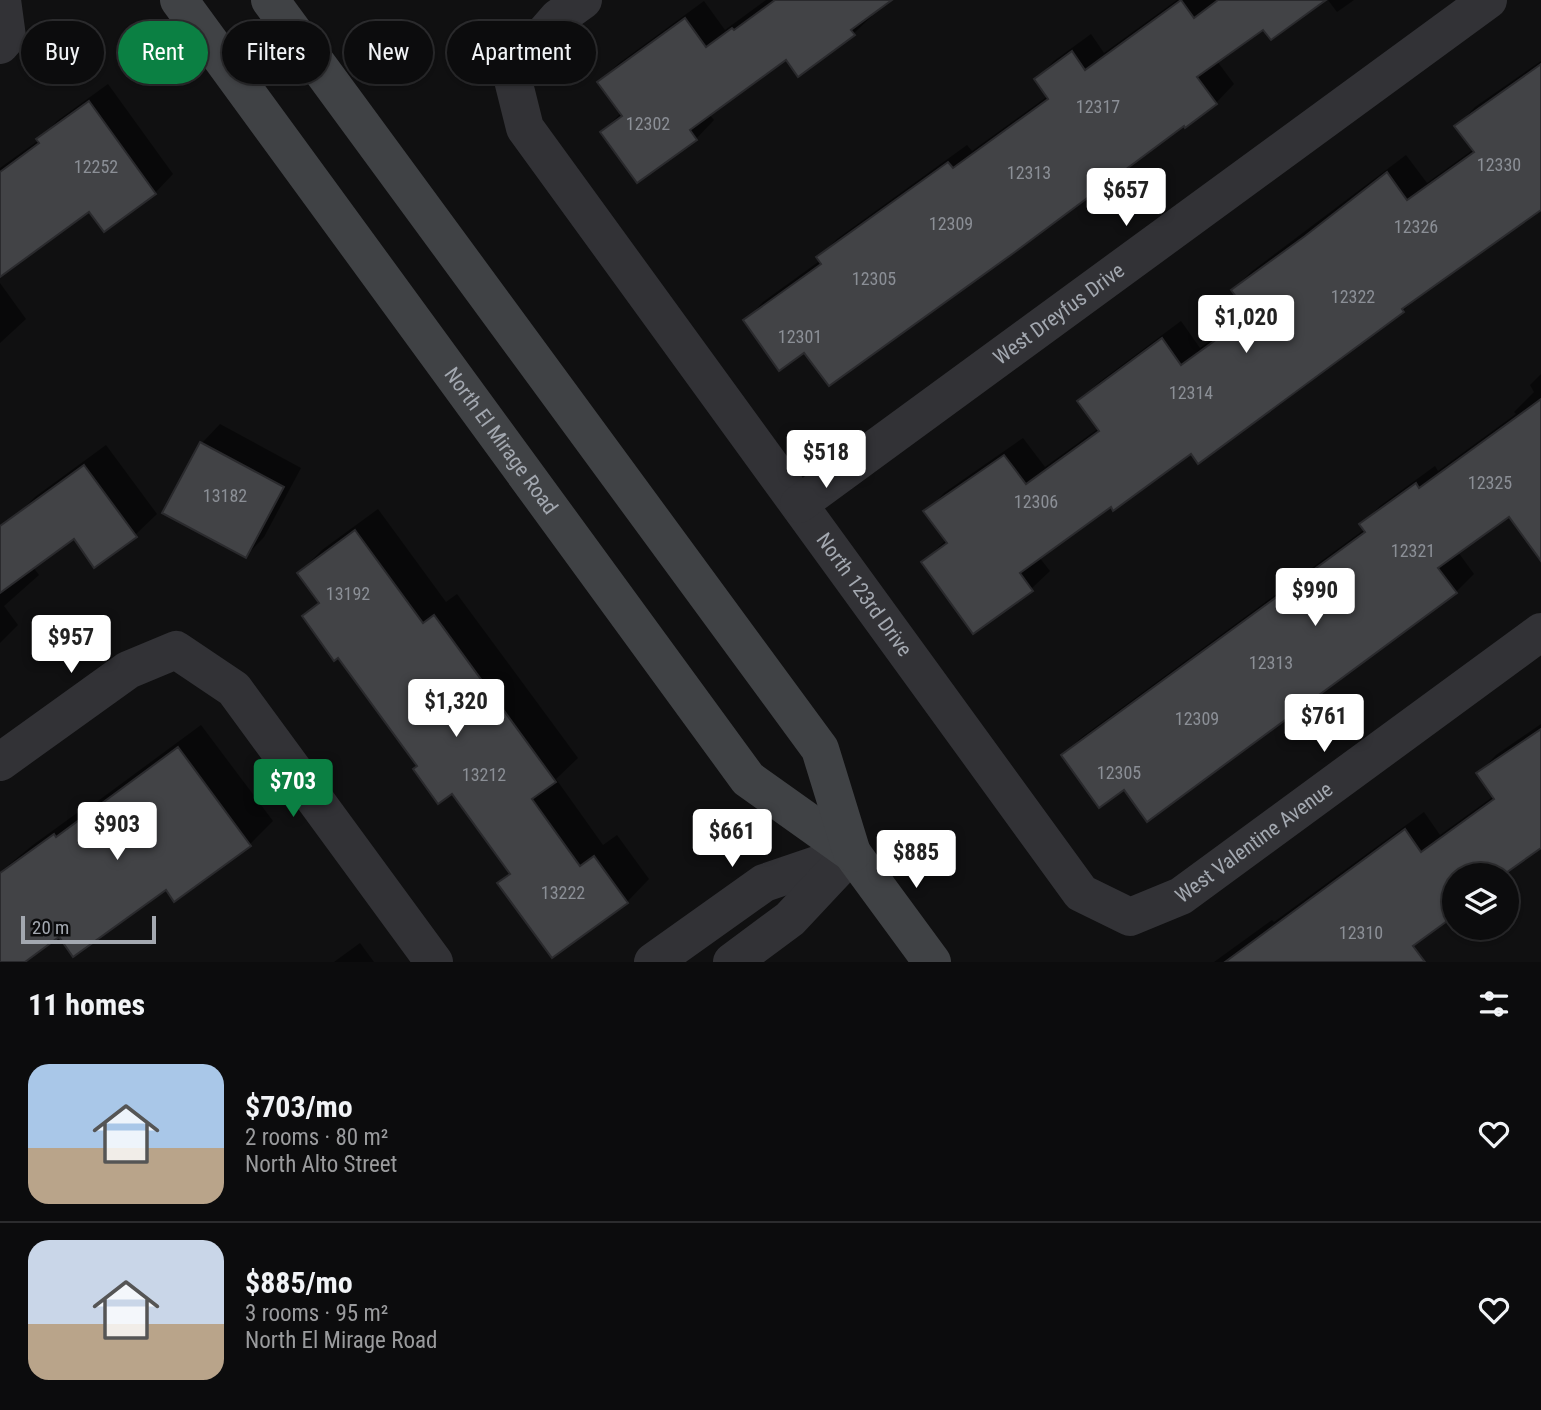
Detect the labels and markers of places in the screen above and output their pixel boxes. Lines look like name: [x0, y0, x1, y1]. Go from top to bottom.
pin: $657: [1085, 168, 1167, 228]
pin: $1,020: [1189, 296, 1303, 355]
pin: $518: [785, 430, 867, 490]
pin: $990: [1274, 568, 1356, 628]
pin: $957: [30, 616, 112, 675]
pin: $1,320: [399, 680, 513, 739]
pin: $761: [1283, 694, 1365, 754]
pin: $703: [252, 760, 334, 819]
pin: $903: [76, 802, 158, 862]
pin: $661: [691, 810, 773, 869]
pin: $885: [875, 830, 957, 890]

